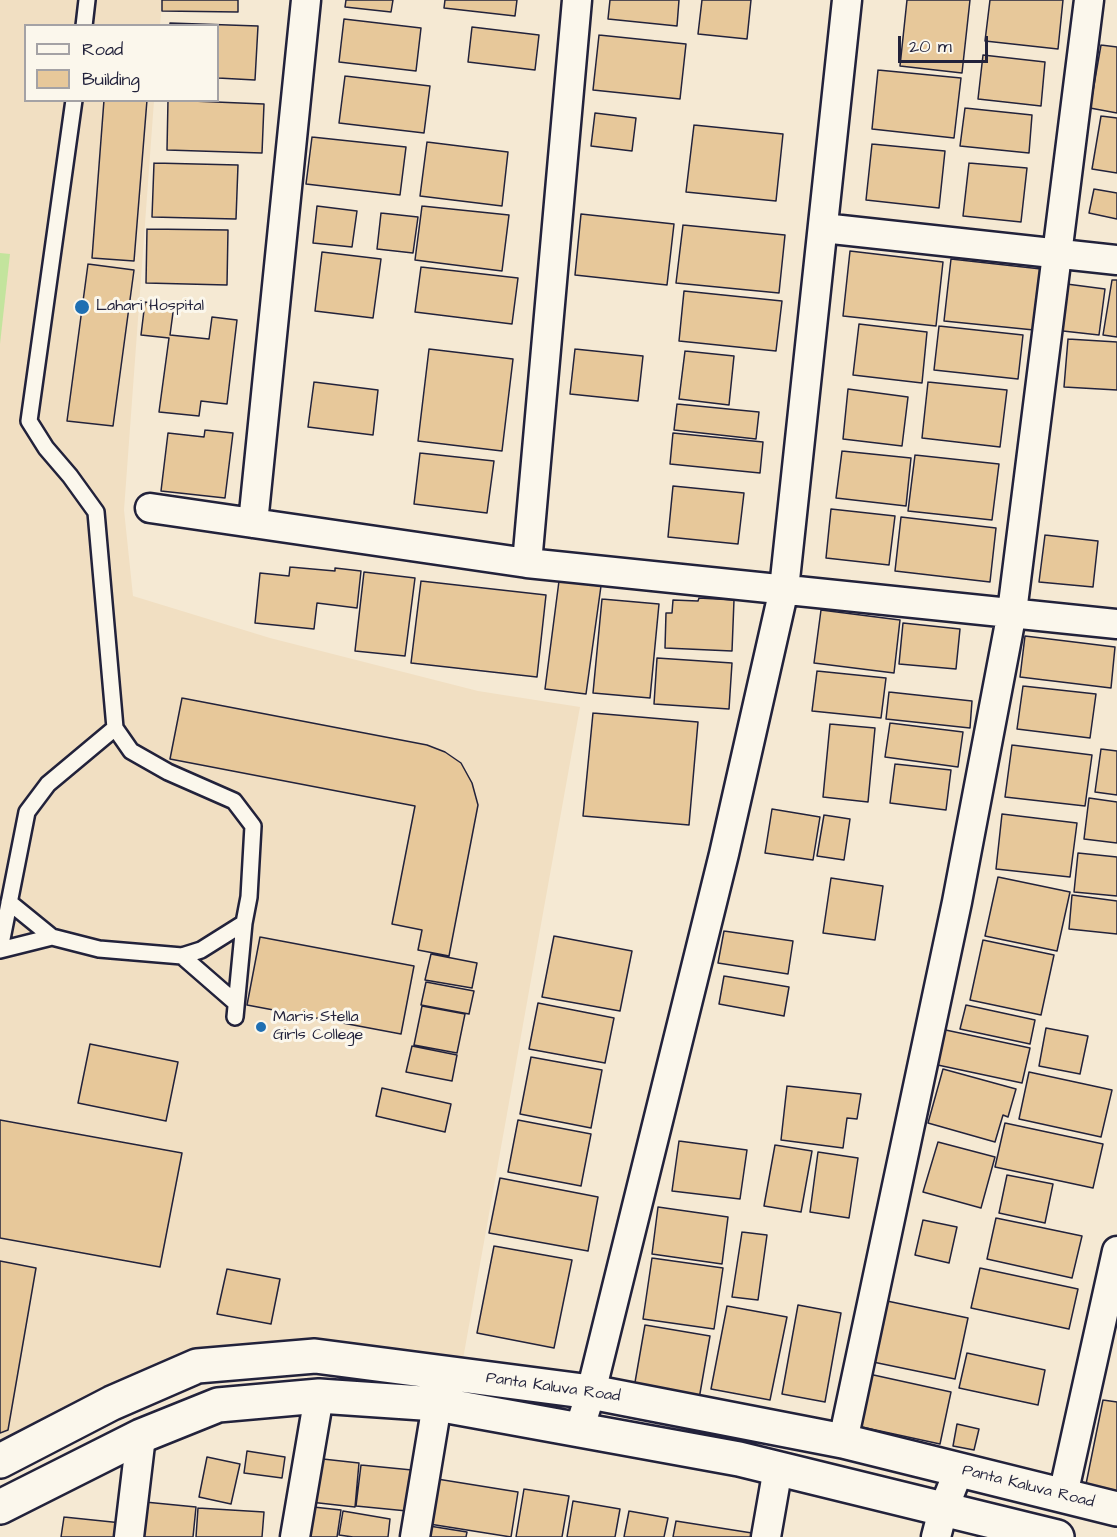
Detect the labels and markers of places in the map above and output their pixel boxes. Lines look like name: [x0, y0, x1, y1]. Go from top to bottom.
place label: Lahari Hospital: [96, 297, 204, 317]
marker: Lahari Hospital: [73, 298, 91, 316]
place label: Maris Stella Girls College: [273, 1008, 363, 1046]
marker: Maris Stella Girls College: [254, 1020, 268, 1034]

